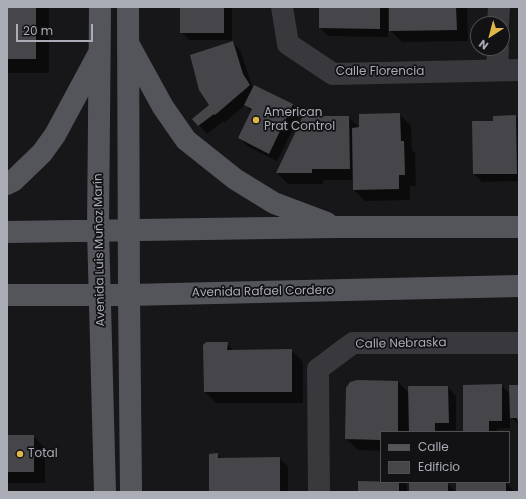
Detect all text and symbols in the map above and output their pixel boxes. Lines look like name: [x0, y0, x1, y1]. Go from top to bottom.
scale bar: [18, 16, 95, 42]
north arrow: [470, 16, 510, 56]
text: 20 m: [23, 22, 53, 39]
text: N: [475, 36, 492, 54]
street label: Calle Florencia: [336, 65, 424, 79]
place label: American Prat Control: [264, 106, 335, 134]
marker: American Prat Control: [251, 115, 261, 125]
street label: Avenida Luis Muñoz Marín: [91, 173, 109, 327]
street label: Avenida Rafael Cordero: [192, 284, 334, 300]
street label: Calle Nebraska: [355, 336, 447, 352]
legend: [380, 431, 510, 483]
text: Calle: [418, 438, 449, 455]
place label: Total: [28, 447, 58, 461]
marker: Total: [15, 449, 25, 459]
text: Edificio: [418, 458, 460, 475]

